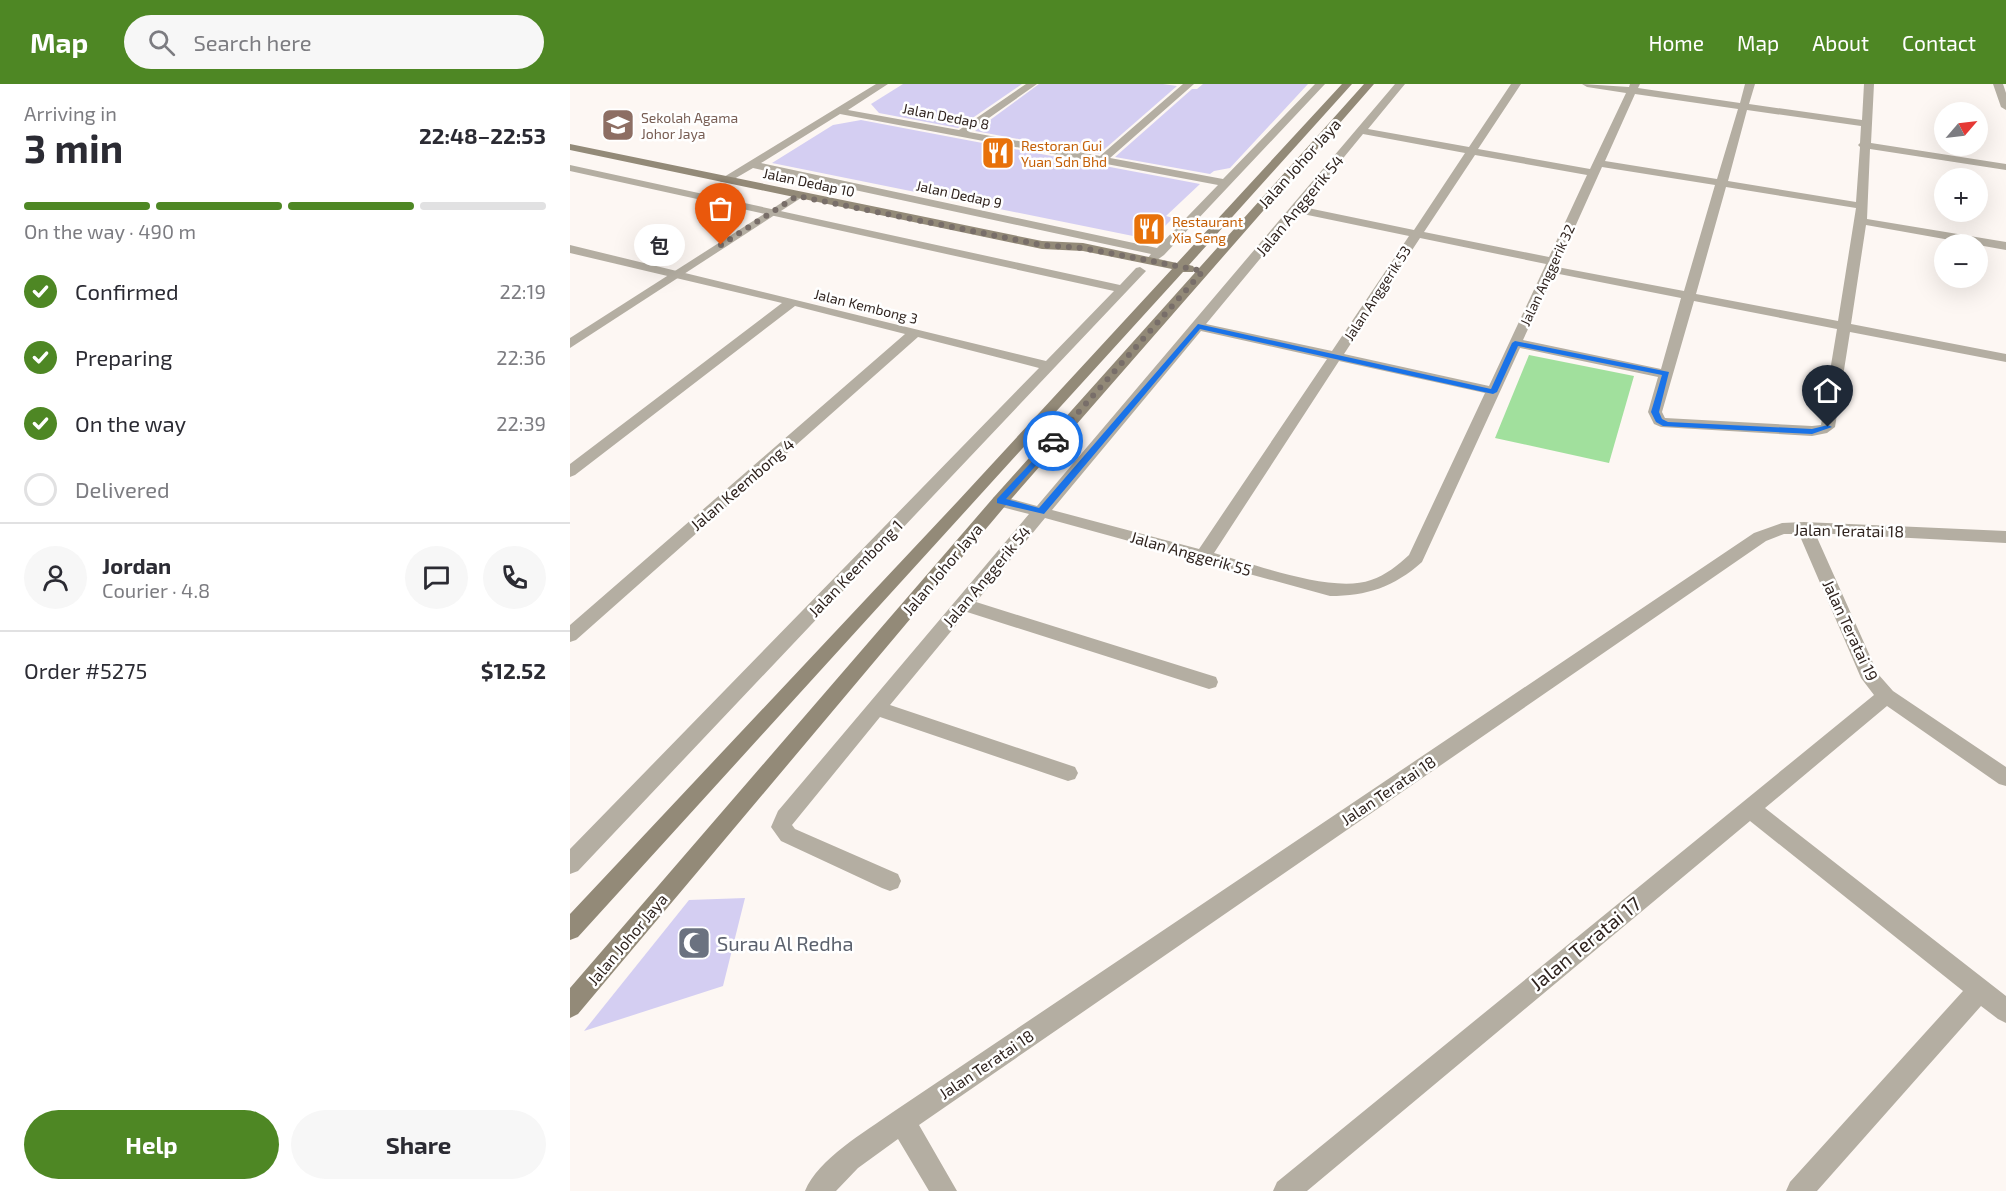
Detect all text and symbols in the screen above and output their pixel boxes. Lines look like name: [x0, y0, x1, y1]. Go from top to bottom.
search box: [124, 15, 544, 69]
text: Map: [30, 25, 88, 59]
icon: search: [145, 26, 178, 59]
text: Search here: [193, 29, 312, 55]
text: Home: [1648, 30, 1704, 55]
text: Map: [1737, 30, 1779, 55]
text: About: [1812, 30, 1869, 55]
text: Contact: [1902, 30, 1976, 55]
street label: Jalan Dedap 8: [901, 99, 991, 133]
text: Arriving in: [24, 101, 117, 125]
north arrow: [1934, 102, 1988, 156]
map controls: [1934, 102, 1988, 288]
school or university icon: Sekolah Agama Johor Jaya: [600, 107, 636, 143]
place label: Sekolah Agama Johor Jaya: [641, 109, 738, 142]
street label: Jalan Johor Jaya: [1254, 114, 1344, 212]
text: 22:48–22:53: [419, 122, 546, 148]
text: 3 min: [24, 124, 123, 171]
restaurant icon: Restoran Gui Yuan Sdn Bhd: [980, 135, 1016, 171]
place label: Restoran Gui Yuan Sdn Bhd: [1021, 137, 1107, 170]
street label: Jalan Anggerik 54: [1251, 150, 1347, 259]
street label: Jalan Dedap 10: [762, 164, 856, 200]
button: +: [1934, 168, 1988, 222]
street label: Jalan Dedap 9: [915, 177, 1003, 211]
pin: [695, 183, 746, 245]
icon: bag: [704, 192, 737, 225]
restaurant icon: Restaurant Xia Seng: [1131, 211, 1167, 247]
place label: Restaurant Xia Seng: [1172, 213, 1243, 246]
text: On the way · 490 m: [24, 219, 196, 243]
street label: Jalan Anggerik 32: [1516, 221, 1578, 328]
callout: 包: [634, 224, 685, 266]
text: 包: [650, 233, 670, 257]
button: −: [1934, 234, 1988, 288]
street label: Jalan Anggerik 53: [1340, 242, 1414, 344]
icon: check: [24, 275, 57, 308]
text: Confirmed: [75, 278, 179, 304]
text: 22:19: [499, 279, 546, 303]
street label: Jalan Kembong 3: [812, 285, 920, 327]
icon: check: [24, 341, 57, 374]
text: Preparing: [75, 344, 173, 370]
text: 22:36: [496, 345, 546, 369]
pin: [1802, 365, 1853, 427]
icon: home: [1811, 374, 1844, 407]
icon: check: [24, 407, 57, 440]
text: On the way: [75, 410, 186, 436]
text: 22:39: [496, 411, 546, 435]
courier: [1023, 411, 1083, 471]
icon: car: [1037, 425, 1070, 458]
street label: Jalan Keembong 4: [686, 434, 798, 534]
text: Delivered: [75, 476, 170, 502]
street label: Jalan Keembong 1: [804, 516, 906, 620]
street label: Jalan Johor Jaya: [898, 519, 986, 619]
street label: Jalan Teratai 18: [1794, 520, 1904, 540]
street label: Jalan Anggerik 54: [938, 521, 1034, 630]
street label: Jalan Anggerik 55: [1128, 527, 1254, 579]
button: person: [24, 546, 87, 609]
button: chat: [405, 546, 468, 609]
button: phone: [483, 546, 546, 609]
text: Jordan: [102, 552, 171, 578]
street label: Jalan Teratai 19: [1819, 576, 1883, 684]
text: Courier · 4.8: [102, 578, 210, 602]
text: Order #5275: [24, 657, 147, 683]
text: $12.52: [481, 657, 546, 683]
street label: Jalan Teratai 18: [1337, 751, 1439, 829]
street label: Jalan Johor Jaya: [583, 889, 671, 989]
street label: Jalan Teratai 17: [1525, 891, 1645, 995]
mosque icon: Surau Al Redha: [676, 925, 712, 961]
place label: Surau Al Redha: [717, 931, 853, 955]
street label: Jalan Teratai 18: [935, 1025, 1037, 1103]
button: Help: [24, 1110, 279, 1179]
button: Share: [291, 1110, 546, 1179]

